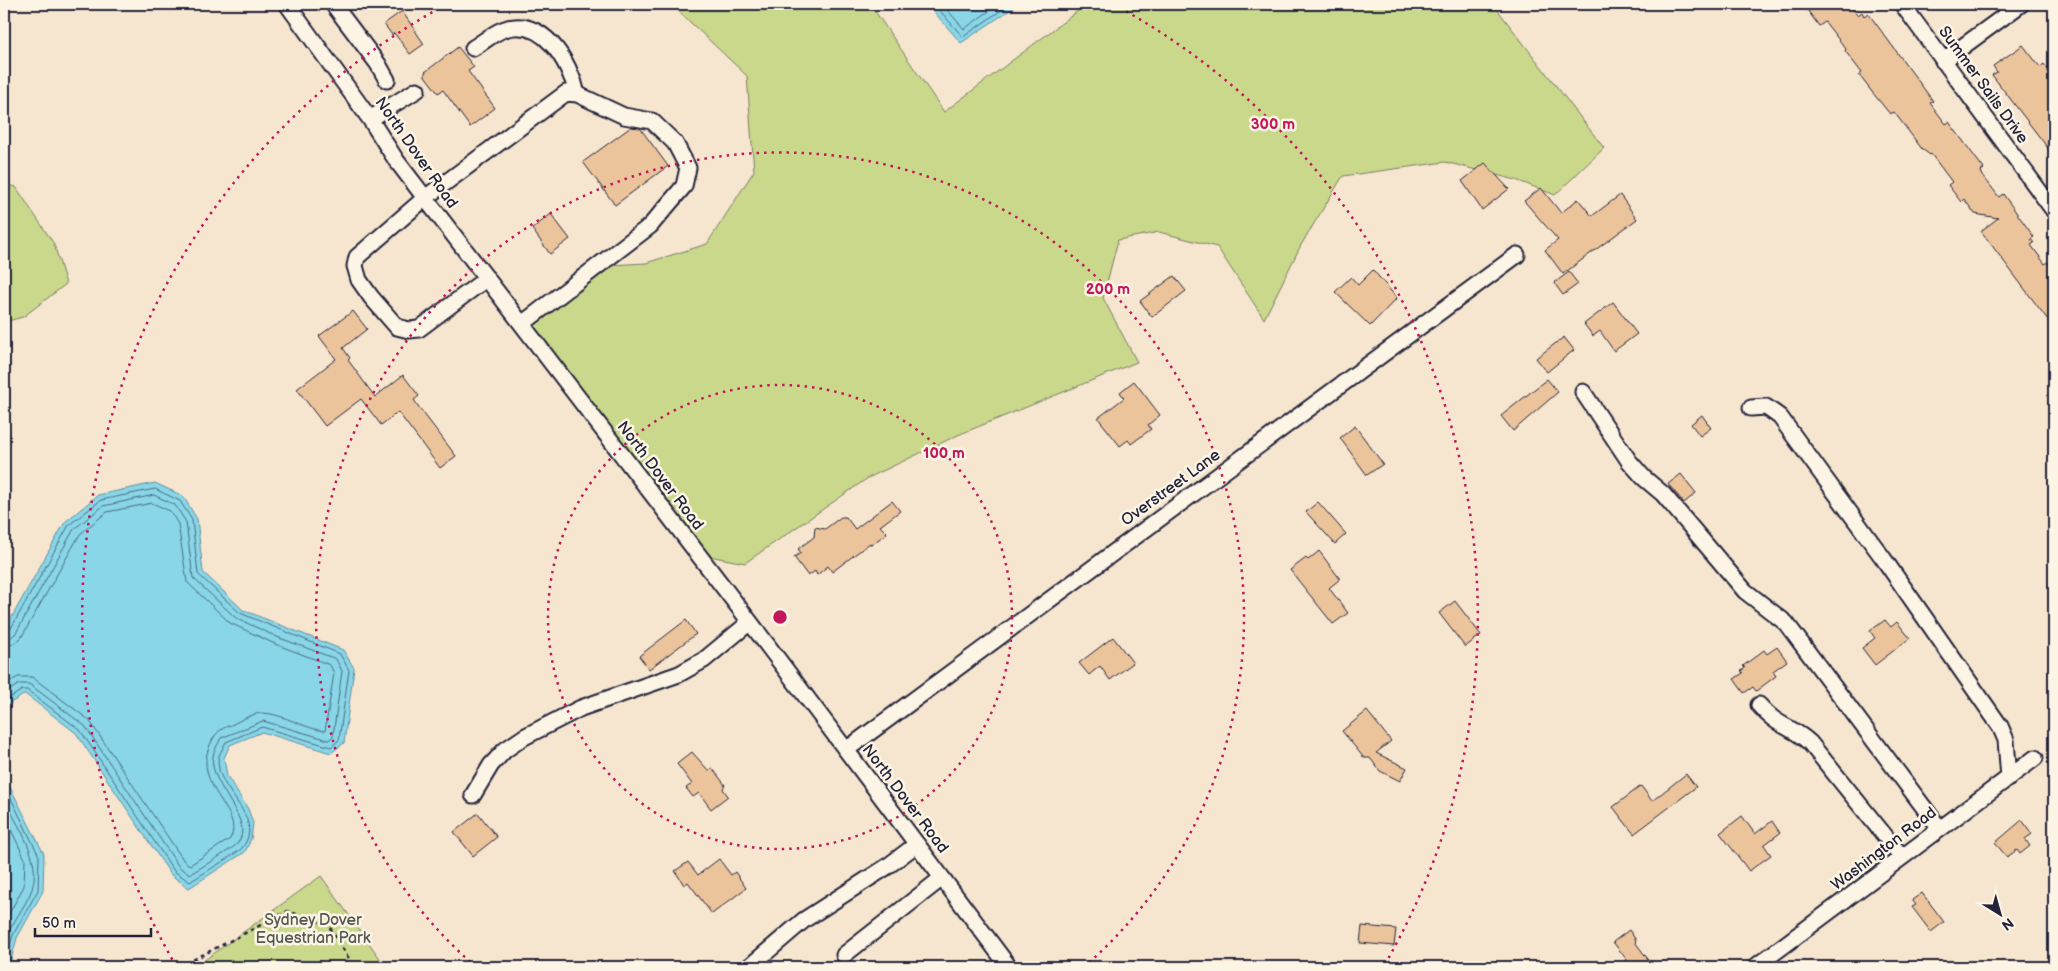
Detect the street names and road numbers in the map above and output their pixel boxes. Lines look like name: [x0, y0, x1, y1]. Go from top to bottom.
street label: Summer Sails Drive: [1934, 23, 2032, 148]
street label: North Dover Road: [371, 94, 461, 212]
street label: North Dover Road: [613, 418, 707, 534]
street label: Overstreet Lane: [1118, 445, 1225, 530]
street label: North Dover Road: [858, 741, 952, 857]
street label: Washington Road: [1828, 803, 1940, 895]

